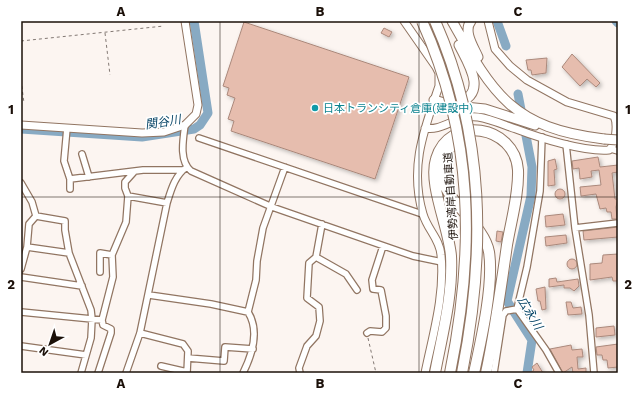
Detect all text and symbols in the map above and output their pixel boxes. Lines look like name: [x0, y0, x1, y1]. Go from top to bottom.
text: A: [117, 4, 126, 19]
text: B: [316, 4, 325, 19]
text: C: [514, 4, 523, 19]
text: 1: [8, 102, 14, 117]
place label: 日本トランシティ倉庫(建設中): [323, 102, 473, 115]
text: 1: [625, 102, 631, 117]
marker: 日本トランシティ倉庫(建設中): [310, 103, 320, 113]
water label: 関谷川: [144, 112, 184, 132]
street label: 伊勢湾岸自動車道: [441, 152, 461, 240]
text: 2: [7, 277, 15, 292]
text: 2: [624, 277, 632, 292]
water label: 広永川: [515, 294, 546, 334]
north arrow: [30, 324, 70, 364]
text: N: [37, 344, 51, 359]
text: A: [117, 376, 126, 391]
text: B: [316, 376, 325, 391]
text: C: [514, 376, 523, 391]

